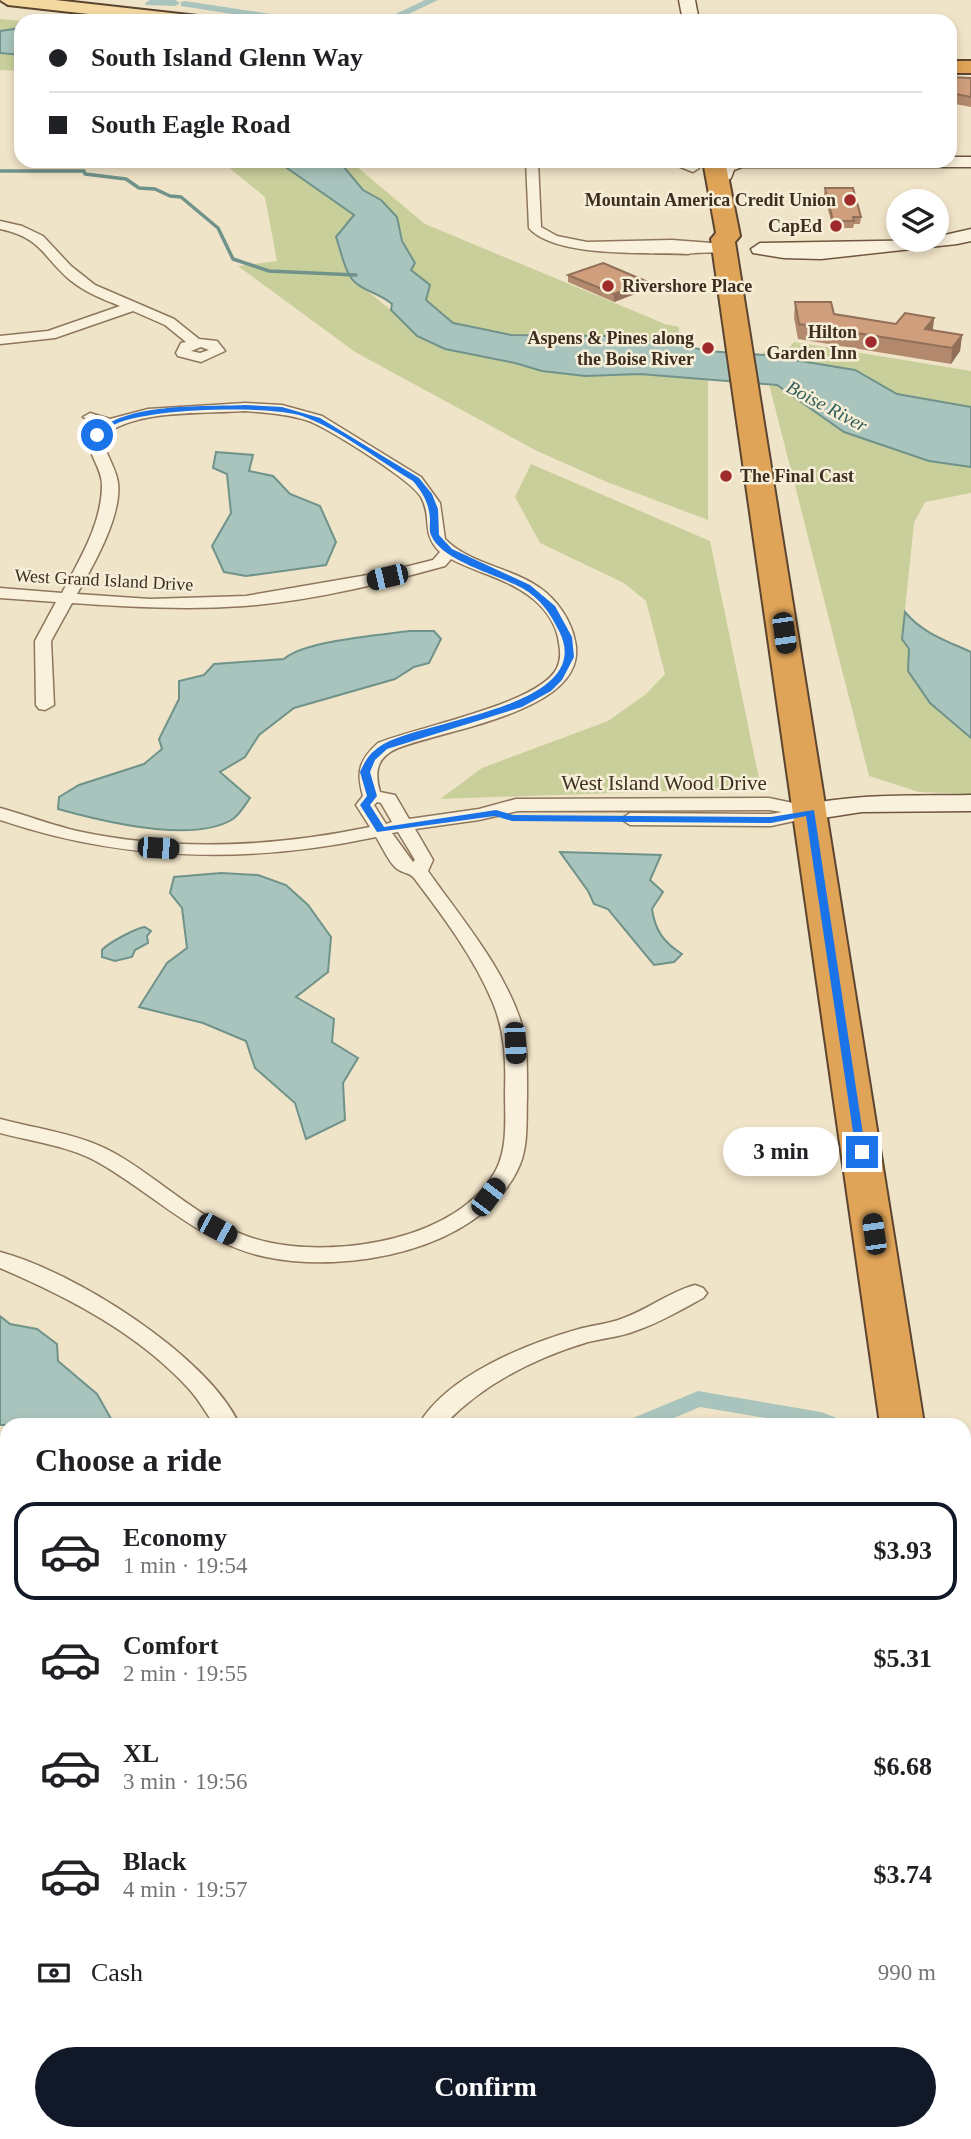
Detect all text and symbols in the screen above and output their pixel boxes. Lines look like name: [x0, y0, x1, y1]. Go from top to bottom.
text: South Island Glenn Way: [91, 43, 363, 72]
text: South Eagle Road: [91, 110, 290, 139]
map controls: [886, 189, 949, 252]
button: layers: [886, 189, 949, 252]
place label: Mountain America Credit Union: [585, 190, 836, 210]
marker: Mountain America Credit Union: [842, 192, 858, 208]
place label: CapEd: [768, 216, 822, 236]
marker: CapEd: [828, 218, 844, 234]
place label: Rivershore Place: [622, 276, 752, 296]
marker: Rivershore Place: [600, 278, 616, 294]
place label: Hilton Garden Inn: [766, 322, 857, 363]
place label: Aspens & Pines along the Boise River: [527, 328, 694, 369]
marker: Hilton Garden Inn: [863, 334, 879, 350]
marker: Aspens & Pines along the Boise River: [700, 340, 716, 356]
water label: Boise River: [783, 376, 871, 436]
route start: [81, 419, 113, 451]
place label: The Final Cast: [740, 466, 854, 486]
marker: The Final Cast: [718, 468, 734, 484]
car: [365, 562, 410, 592]
street label: West Grand Island Drive: [14, 565, 194, 595]
car: [771, 611, 798, 655]
street label: West Island Wood Drive: [561, 771, 767, 795]
car: [137, 836, 180, 860]
car: [504, 1021, 527, 1065]
callout: 3 min: [722, 1128, 838, 1176]
route end: [846, 1136, 878, 1168]
text: 3 min: [753, 1139, 809, 1164]
car: [467, 1174, 510, 1220]
car: [194, 1210, 241, 1248]
car: [861, 1212, 888, 1256]
text: Choose a ride: [35, 1442, 222, 1478]
icon: car: [39, 1520, 102, 1583]
text: Economy: [123, 1523, 227, 1552]
text: $3.93: [874, 1536, 932, 1565]
text: 1 min · 19:54: [123, 1553, 248, 1578]
icon: car: [39, 1628, 102, 1691]
text: Comfort: [123, 1631, 218, 1660]
text: $5.31: [874, 1644, 932, 1673]
text: 2 min · 19:55: [123, 1661, 248, 1686]
icon: car: [39, 1736, 102, 1799]
text: XL: [123, 1739, 159, 1768]
text: $6.68: [874, 1752, 932, 1781]
text: 3 min · 19:56: [123, 1769, 248, 1794]
icon: car: [39, 1844, 102, 1907]
text: Black: [123, 1847, 187, 1876]
text: $3.74: [874, 1860, 932, 1889]
text: 4 min · 19:57: [123, 1877, 248, 1902]
icon: cash: [35, 1954, 73, 1992]
text: Cash: [91, 1958, 143, 1987]
text: 990 m: [878, 1960, 936, 1985]
button: Confirm: [35, 2047, 936, 2127]

